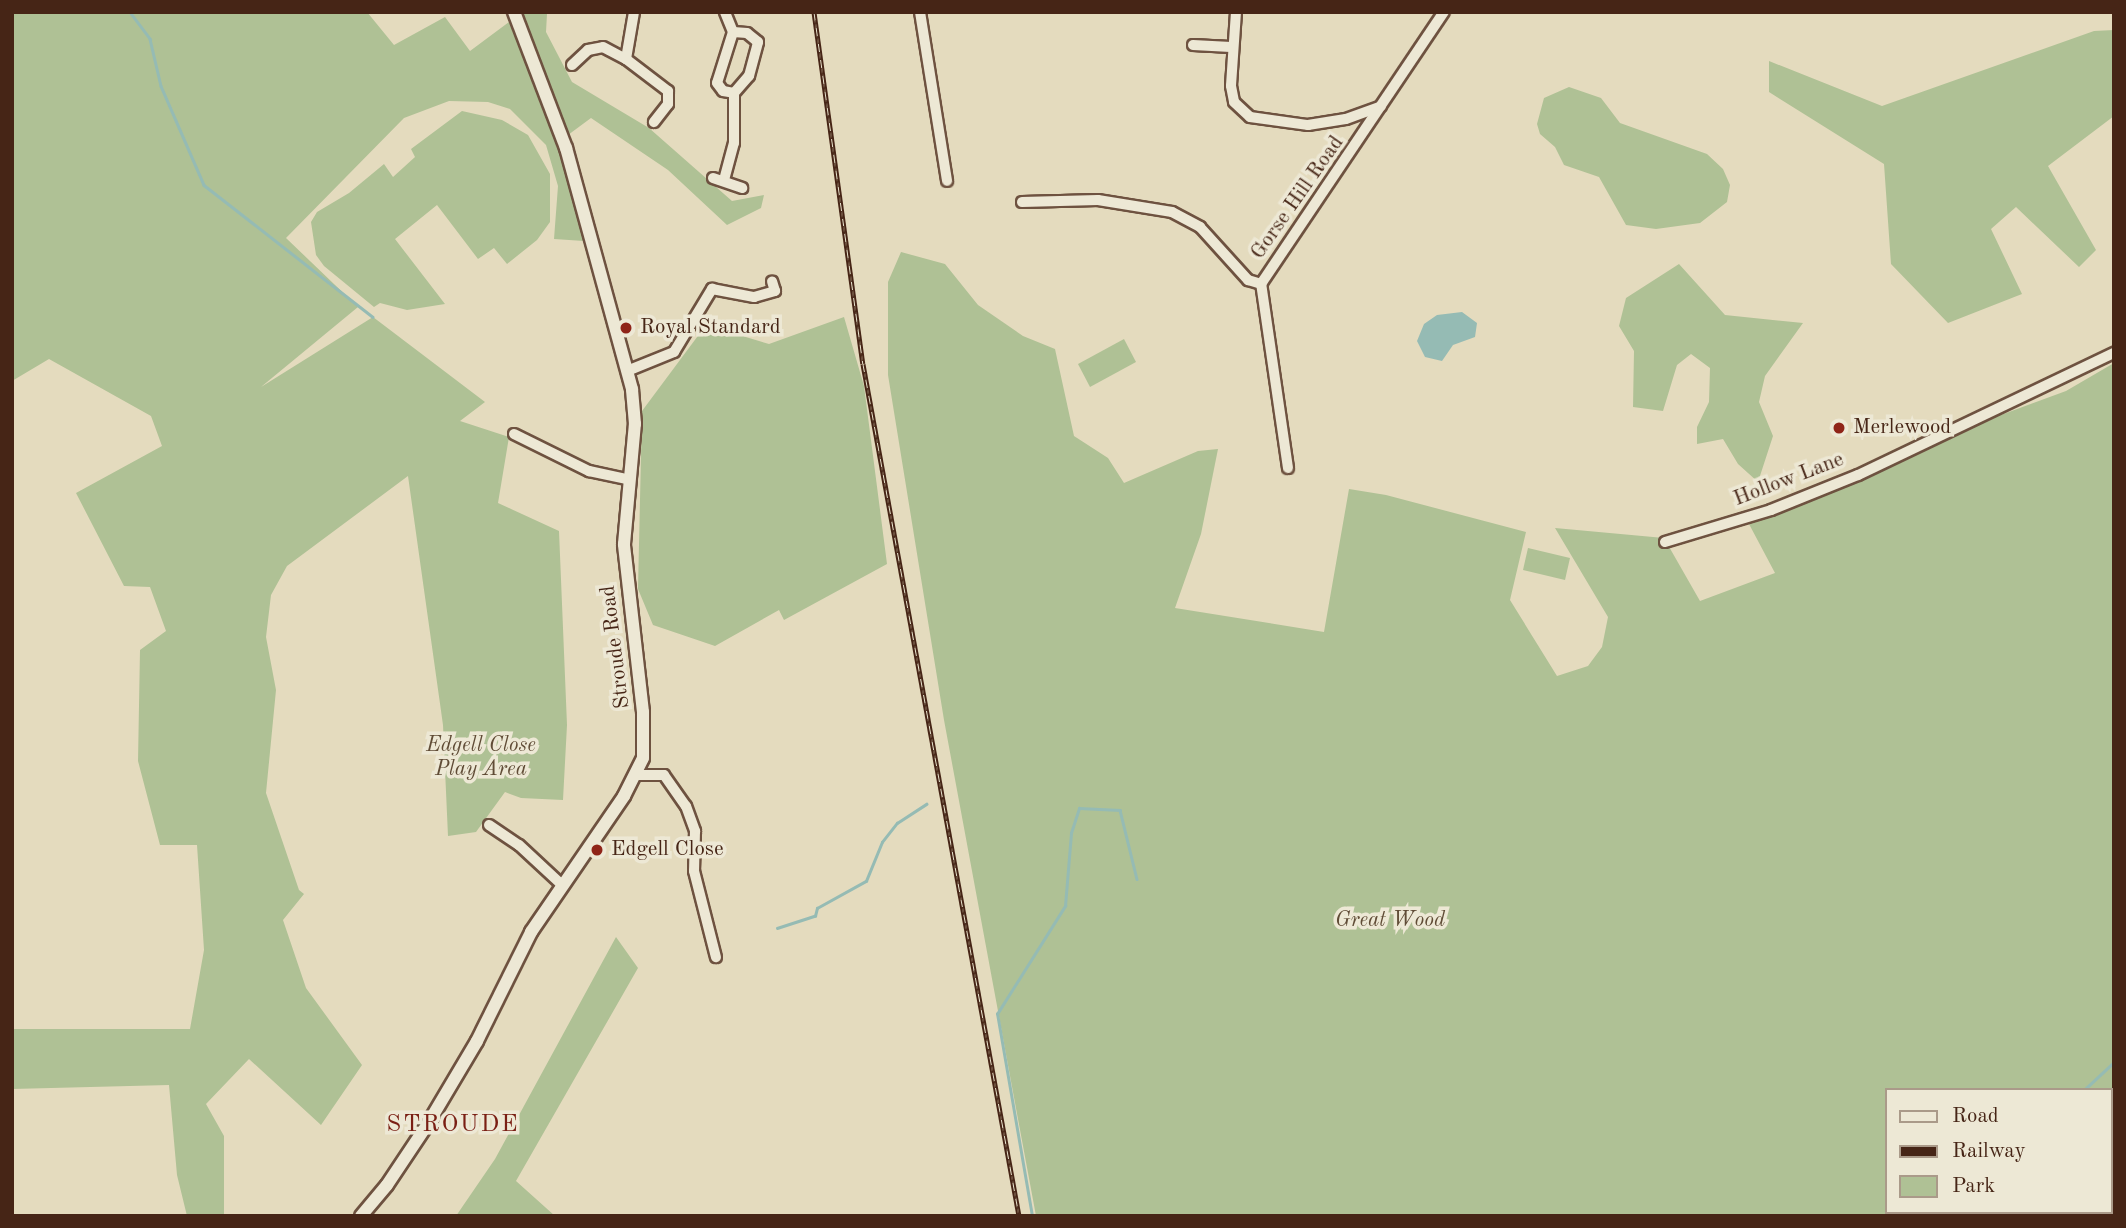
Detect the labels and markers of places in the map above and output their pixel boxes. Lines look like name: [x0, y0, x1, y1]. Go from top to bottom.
place label: Royal Standard: [640, 315, 781, 341]
marker: Royal Standard: [618, 320, 634, 336]
place label: Merlewood: [1853, 415, 1951, 441]
marker: Merlewood: [1831, 420, 1847, 436]
place label: Edgell Close: [611, 837, 724, 863]
marker: Edgell Close: [589, 842, 605, 858]

